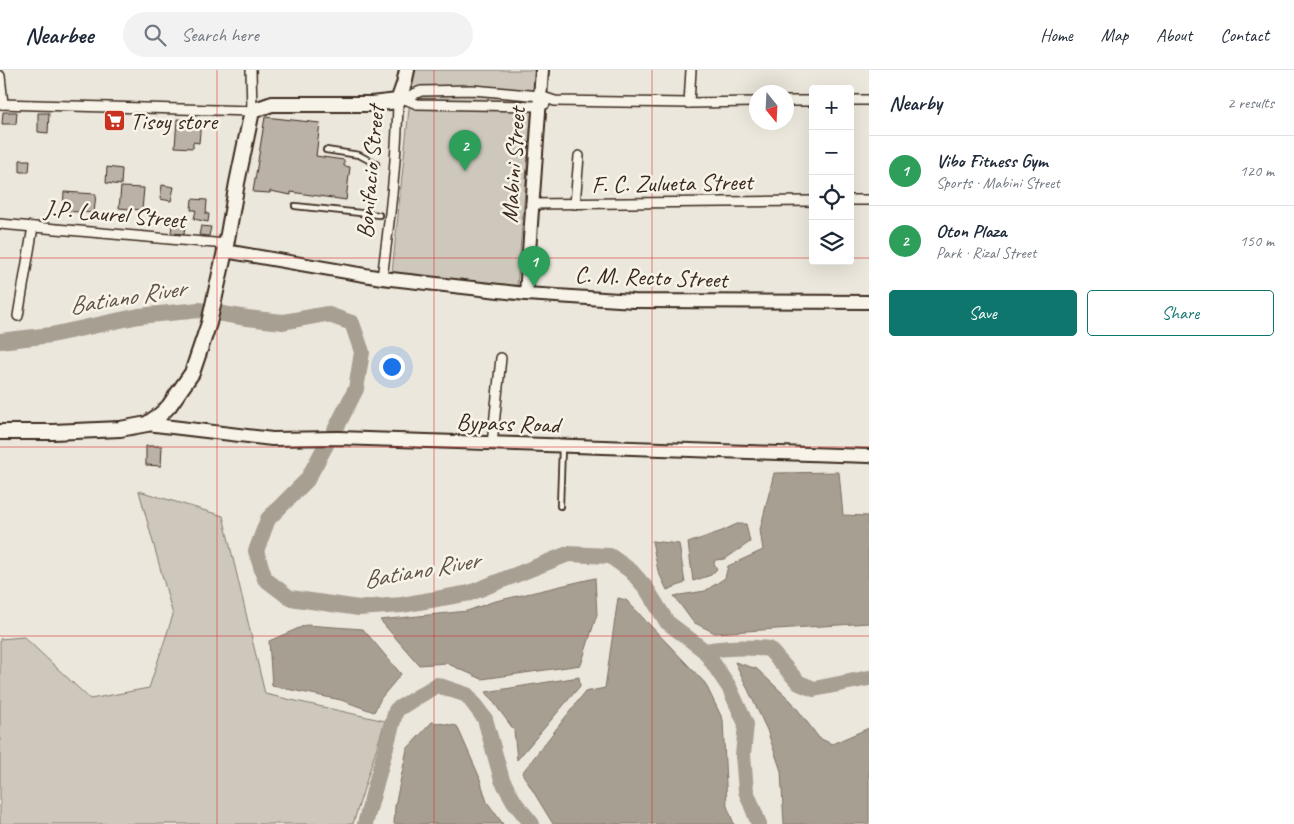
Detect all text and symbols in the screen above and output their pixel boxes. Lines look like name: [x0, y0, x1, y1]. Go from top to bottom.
search box: [123, 12, 473, 57]
text: Nearbee: [25, 20, 93, 50]
icon: search: [141, 21, 169, 49]
text: Search here: [181, 23, 259, 47]
text: Home: [1040, 24, 1073, 46]
text: Map: [1101, 24, 1128, 46]
text: About: [1156, 24, 1192, 46]
text: Contact: [1220, 24, 1269, 46]
north arrow: [749, 85, 794, 130]
map controls: [809, 85, 854, 265]
button: +: [809, 85, 854, 130]
text: Nearby: [889, 90, 942, 116]
text: 2 results: [1227, 93, 1274, 113]
street label: Bonifacio Street: [349, 101, 391, 240]
street label: Mabini Street: [494, 104, 532, 224]
place label: Tisoy store: [130, 106, 219, 136]
supermarket icon: Tisoy store: [102, 109, 126, 133]
pin: 2: [449, 130, 481, 171]
button: −: [809, 130, 854, 175]
text: Vibo Fitness Gym: [936, 149, 1048, 173]
text: 1: [901, 161, 909, 181]
text: 120 m: [1240, 161, 1274, 181]
street label: F. C. Zulueta Street: [591, 167, 755, 199]
text: Sports · Mabini Street: [936, 173, 1060, 193]
button: locate: [809, 175, 854, 220]
street label: J.P. Laurel Street: [42, 193, 189, 235]
text: Oton Plaza: [936, 219, 1006, 243]
button: layers: [809, 220, 854, 265]
text: 2: [901, 231, 909, 251]
text: 150 m: [1240, 231, 1274, 251]
text: Park · Rizal Street: [936, 243, 1036, 263]
pin: 1: [518, 246, 550, 287]
street label: C. M. Recto Street: [574, 259, 730, 295]
water label: Batiano River: [67, 271, 192, 322]
button: Save: [889, 290, 1077, 336]
button: Share: [1087, 290, 1274, 336]
your location: [379, 354, 405, 380]
street label: Bypass Road: [456, 406, 563, 440]
water label: Batiano River: [361, 543, 486, 596]

